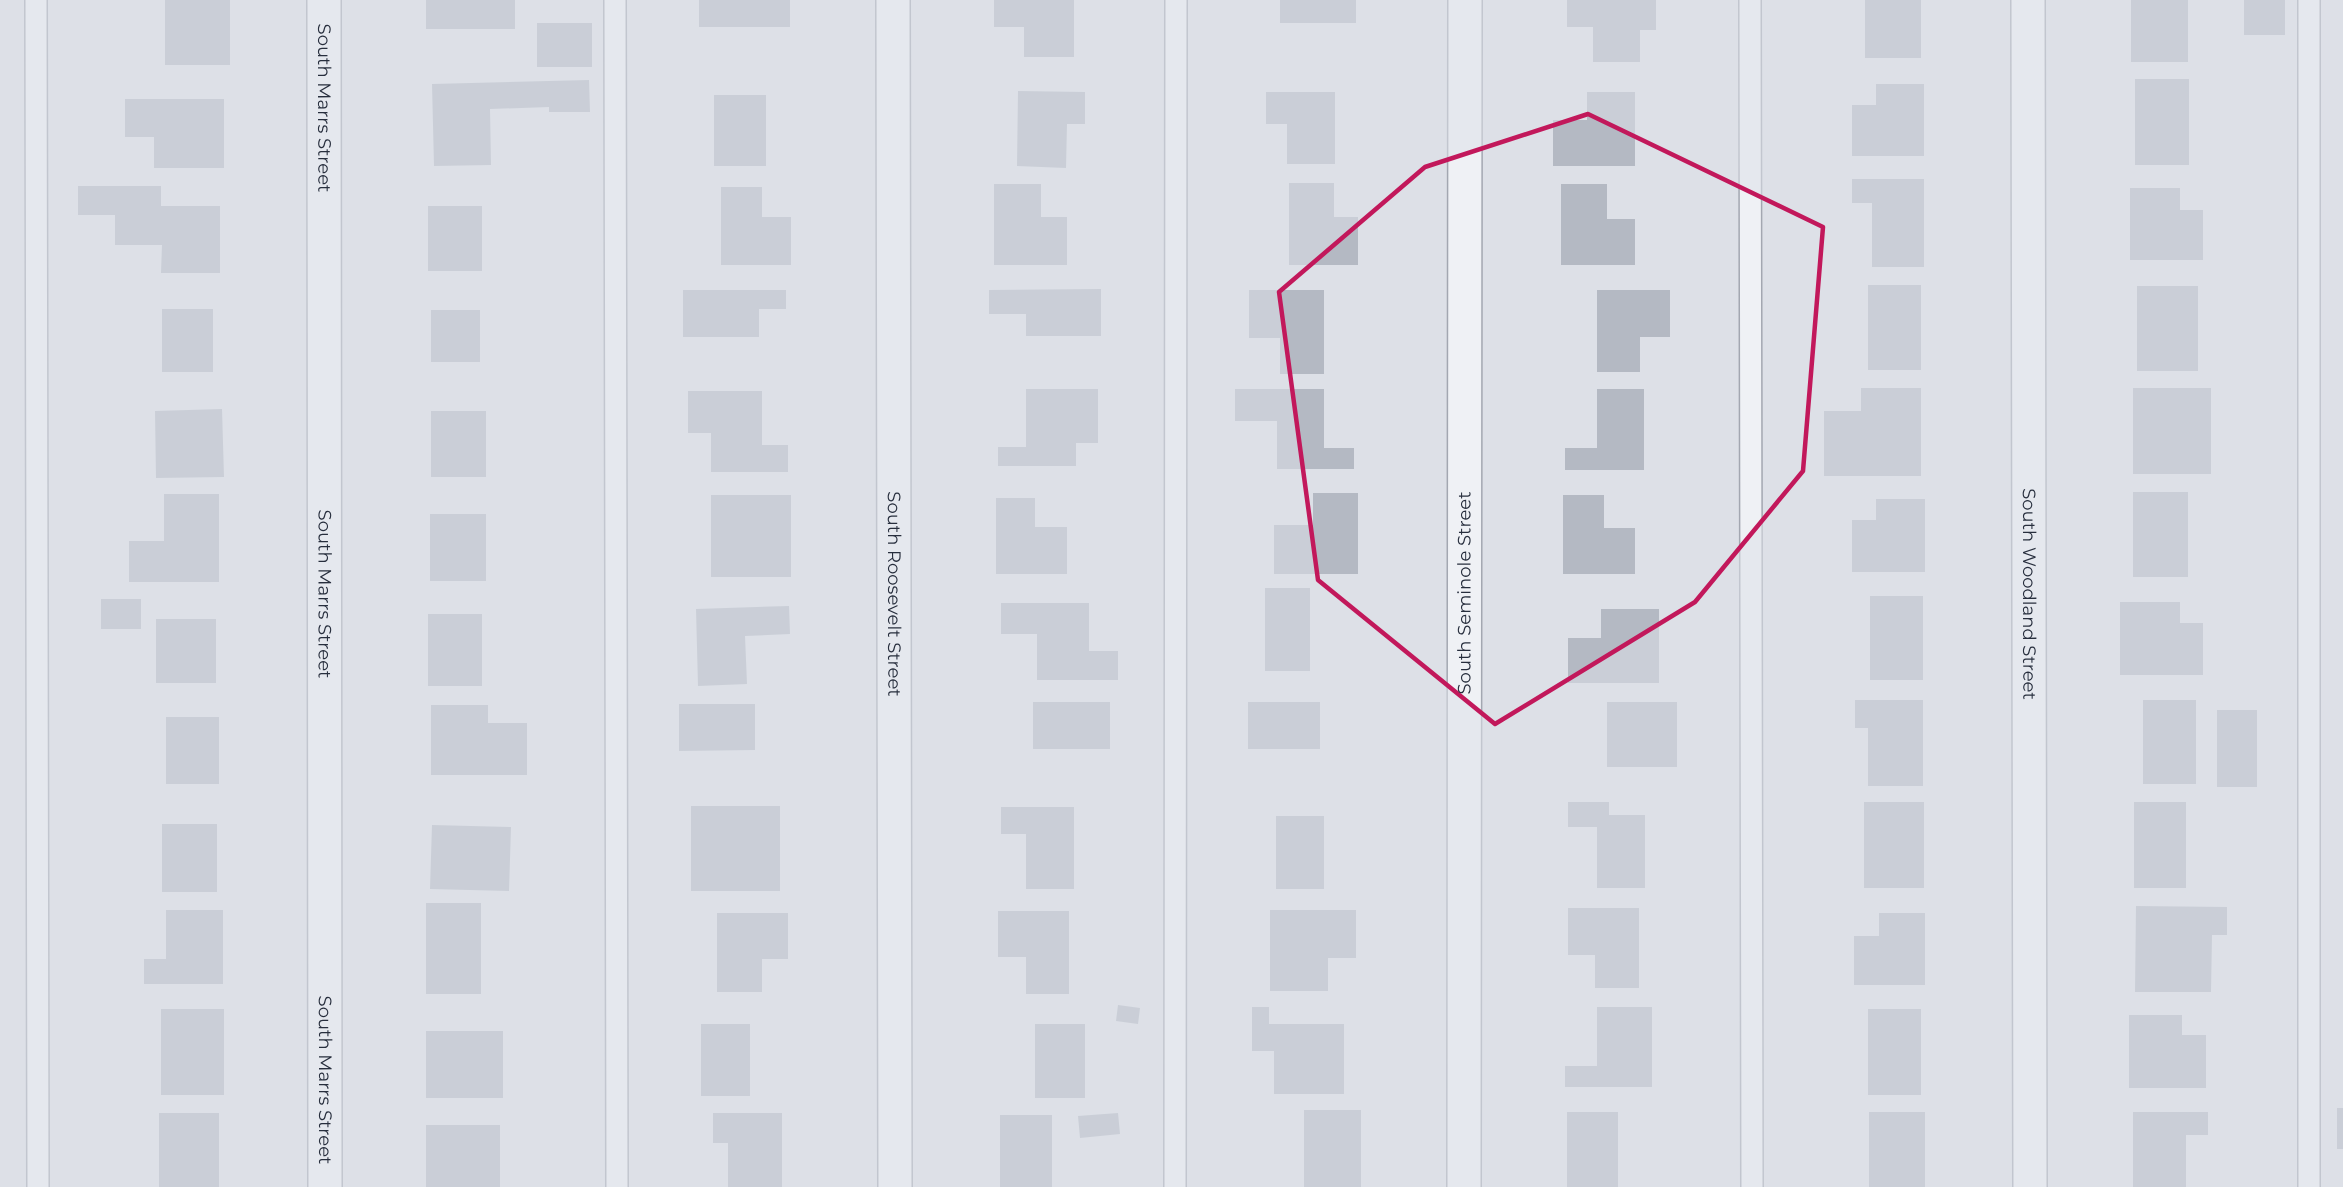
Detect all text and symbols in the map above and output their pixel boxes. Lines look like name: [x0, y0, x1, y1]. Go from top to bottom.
street label: South Marrs Street: [313, 24, 335, 192]
street label: South Woodland Street: [2018, 488, 2040, 700]
street label: South Roosevelt Street: [883, 491, 905, 697]
street label: South Seminole Street: [1453, 492, 1476, 694]
street label: South Marrs Street: [313, 510, 336, 678]
street label: South Marrs Street: [314, 996, 336, 1164]

